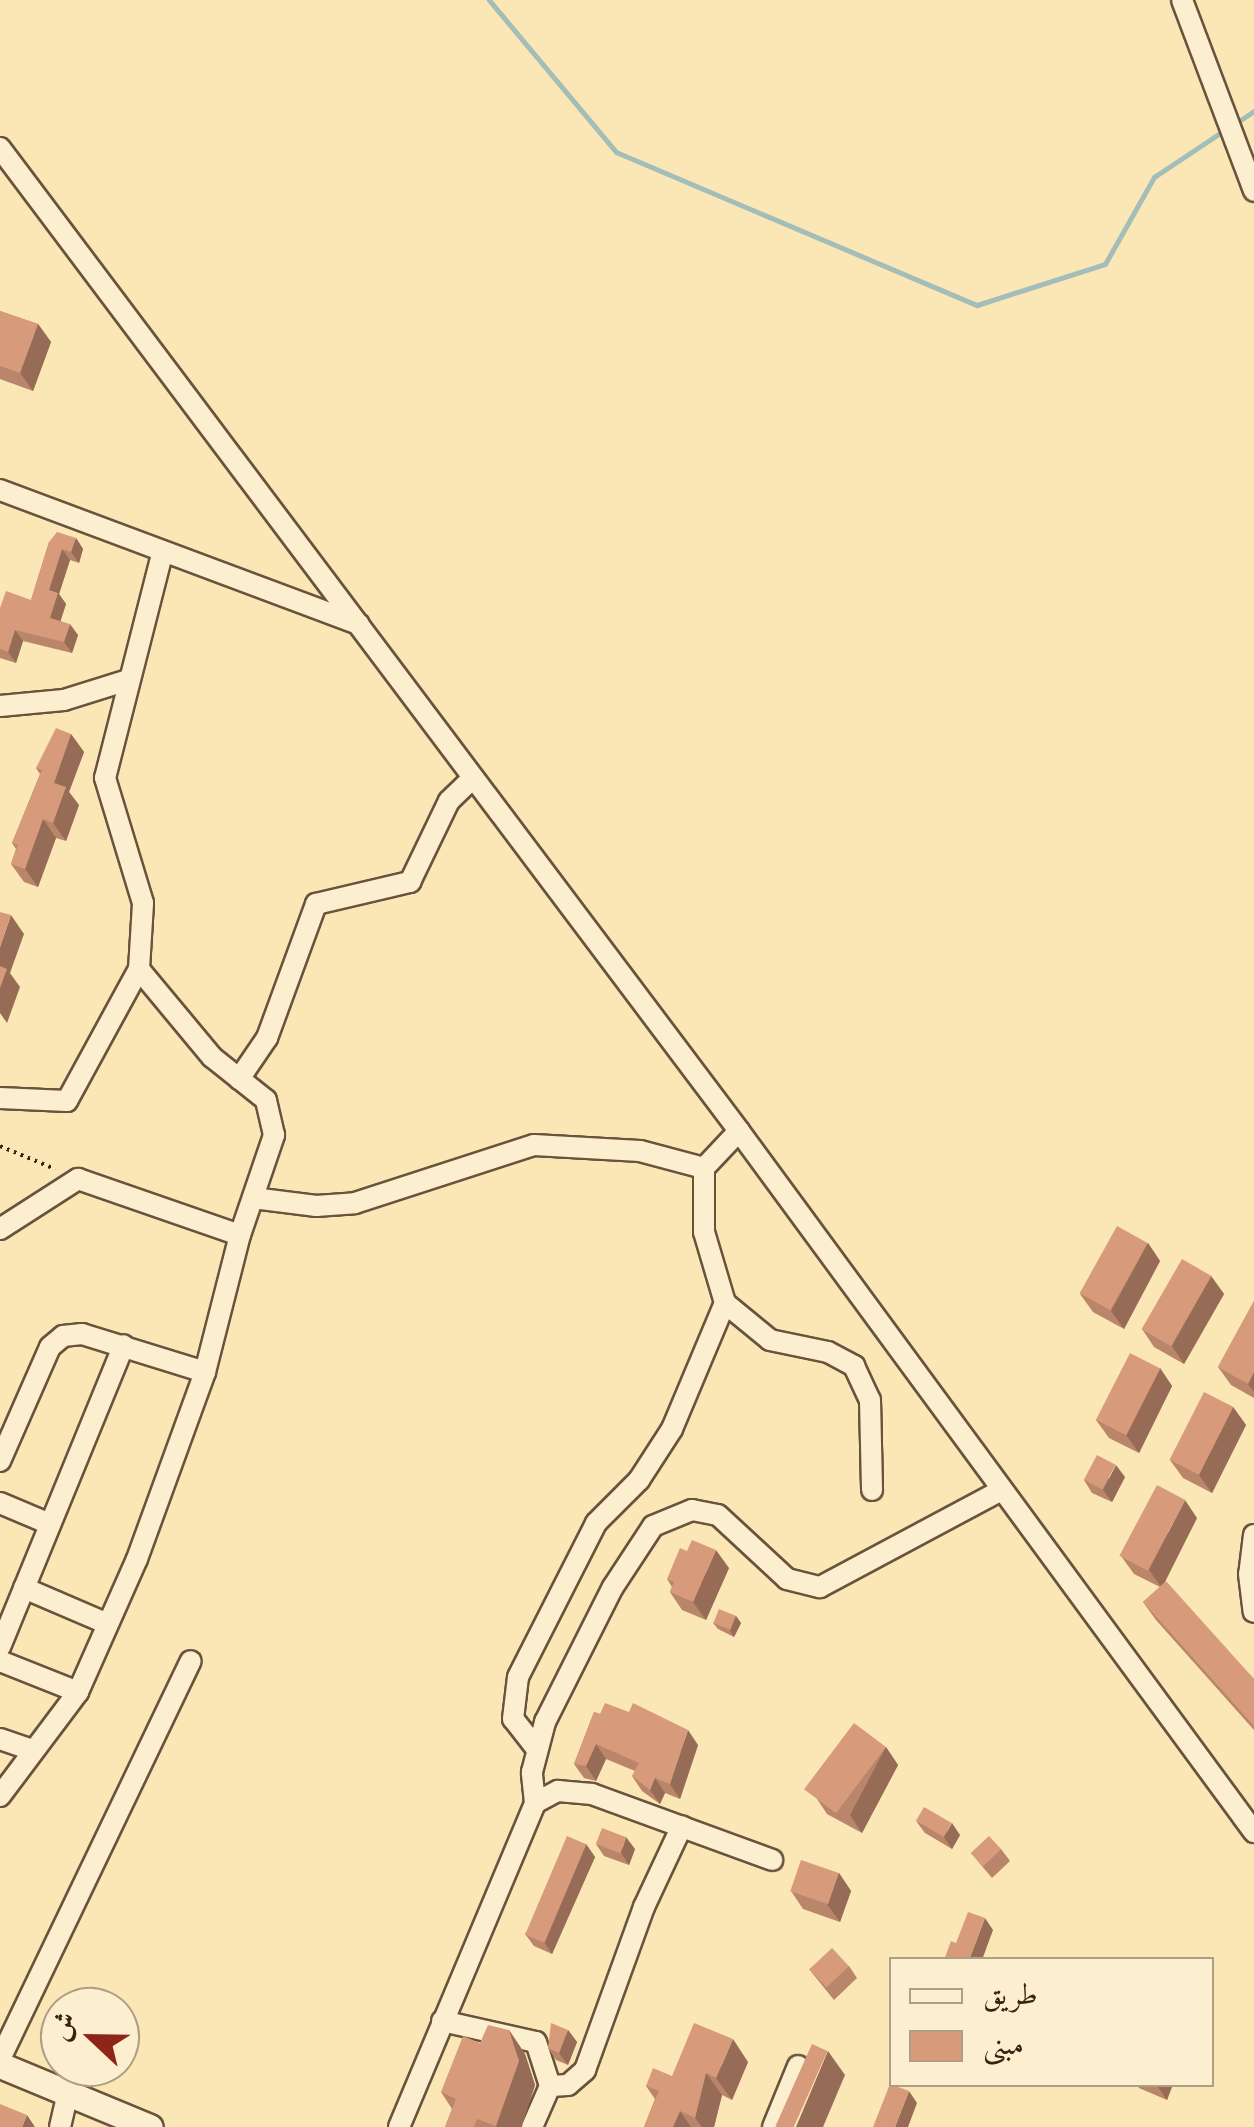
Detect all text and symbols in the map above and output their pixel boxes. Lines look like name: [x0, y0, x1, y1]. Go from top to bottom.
legend: [889, 1957, 1214, 2087]
text: طريق: [983, 1976, 1038, 2014]
north arrow: [40, 1987, 140, 2087]
text: ش: [42, 2007, 85, 2046]
text: مبنى: [983, 2026, 1024, 2064]

